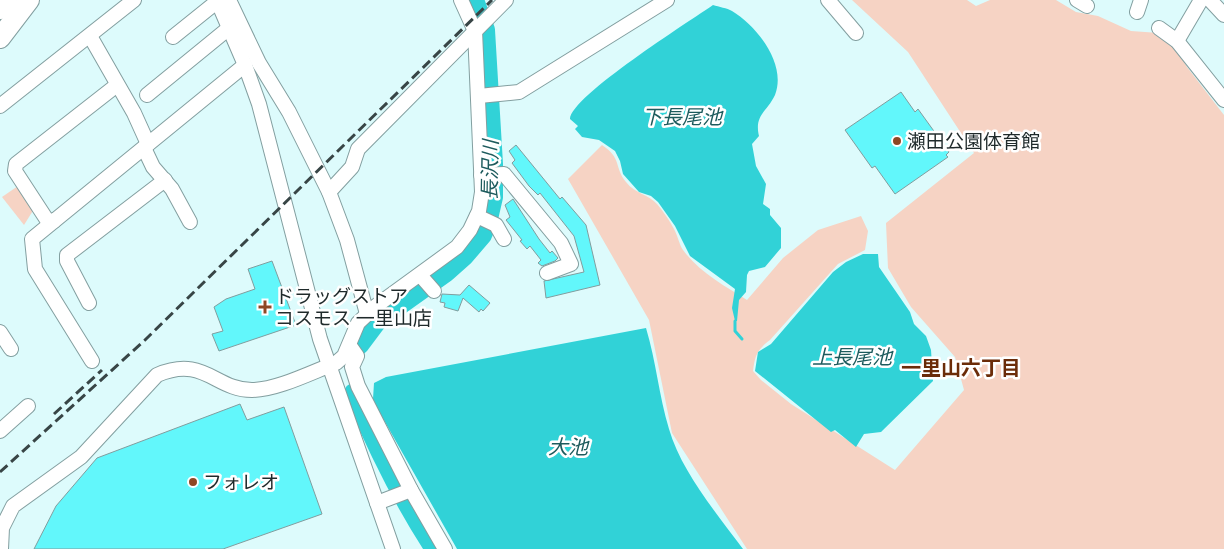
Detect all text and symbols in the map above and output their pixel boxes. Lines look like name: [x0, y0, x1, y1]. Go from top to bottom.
water label: 下長尾池: [642, 103, 724, 133]
place label: 瀬田公園体育館: [907, 128, 1040, 157]
marker: 瀬田公園体育館: [891, 135, 903, 147]
water label: 長沢川: [475, 138, 507, 200]
place label: ドラッグストア コスモス 一里山店: [275, 283, 432, 334]
marker: ドラッグストア コスモス 一里山店: [259, 301, 271, 313]
water label: 上長尾池: [812, 343, 894, 373]
district label: 一里山六丁目: [901, 354, 1021, 384]
water label: 大池: [548, 433, 590, 463]
place label: フォレオ: [203, 469, 279, 498]
marker: フォレオ: [187, 476, 199, 488]

